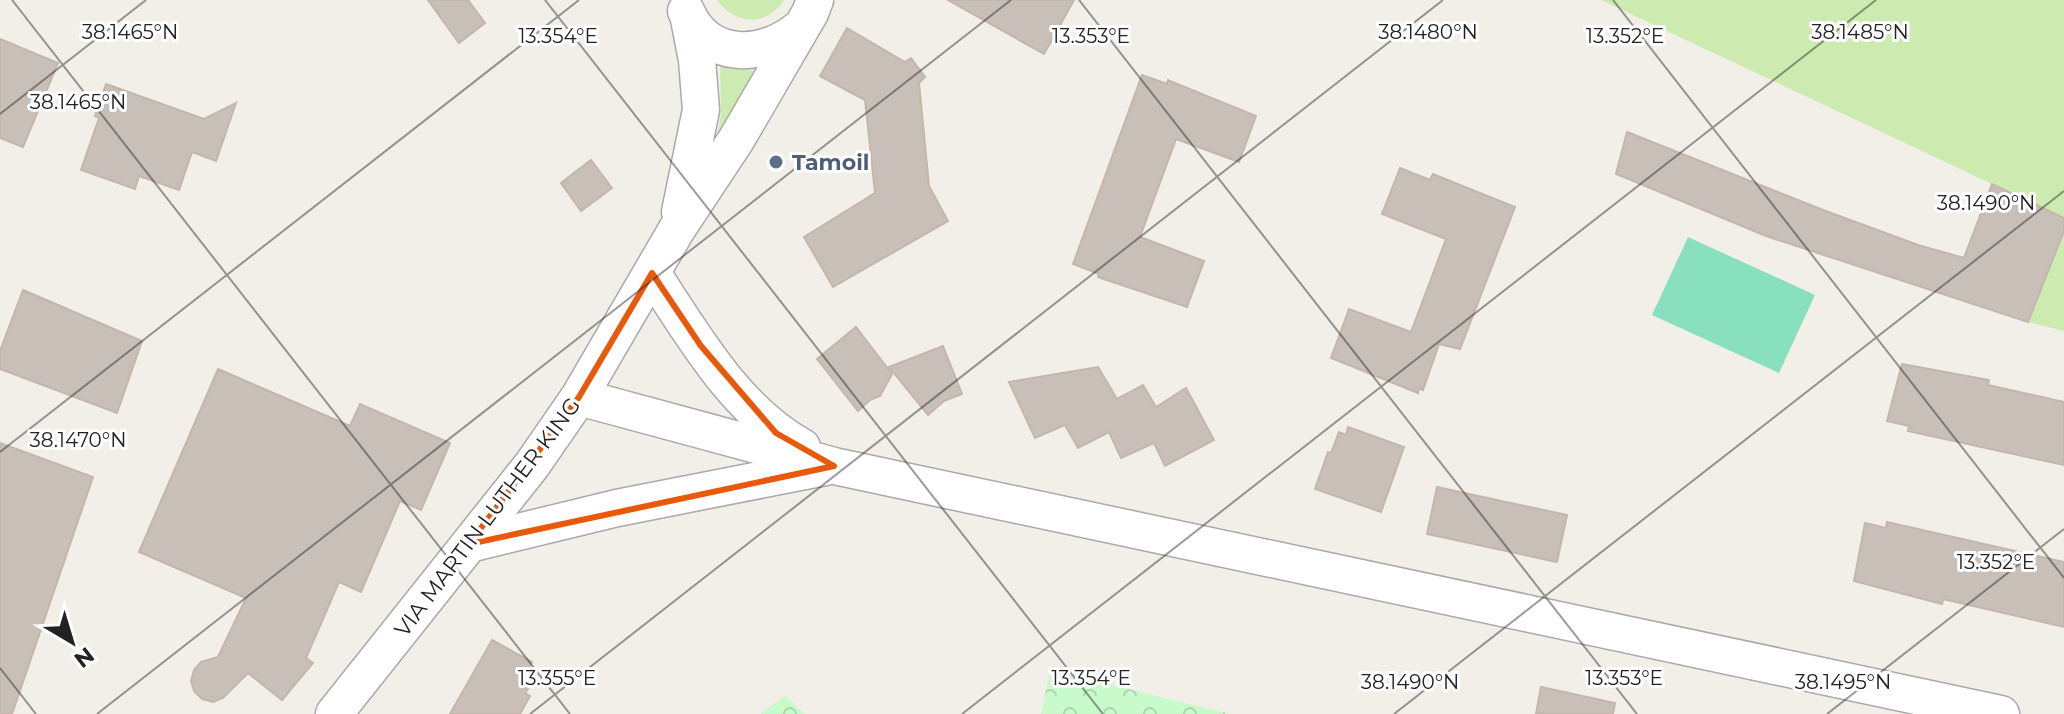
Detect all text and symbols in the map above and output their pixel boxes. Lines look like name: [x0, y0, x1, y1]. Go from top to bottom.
text: 38.1465°N: [82, 20, 178, 44]
text: 38.1480°N: [1378, 20, 1478, 44]
text: 38.1485°N: [1811, 20, 1909, 44]
text: 13.354°E: [518, 24, 598, 48]
text: 13.353°E: [1052, 24, 1130, 48]
text: 13.352°E: [1586, 24, 1664, 48]
text: 38.1465°N: [30, 90, 126, 114]
place label: Tamoil: [792, 149, 869, 176]
marker: Tamoil: [767, 153, 785, 171]
text: 38.1490°N: [1937, 191, 2035, 215]
street label: VIA MARTIN LUTHER KING: [389, 392, 586, 642]
text: 38.1470°N: [30, 428, 126, 452]
text: 13.352°E: [1957, 550, 2035, 574]
north arrow: [32, 602, 112, 682]
text: N: [69, 641, 99, 673]
text: 13.355°E: [518, 666, 596, 690]
text: 13.354°E: [1051, 666, 1131, 690]
text: 13.353°E: [1585, 666, 1663, 690]
text: 38.1490°N: [1361, 670, 1459, 694]
text: 38.1495°N: [1795, 670, 1891, 694]

